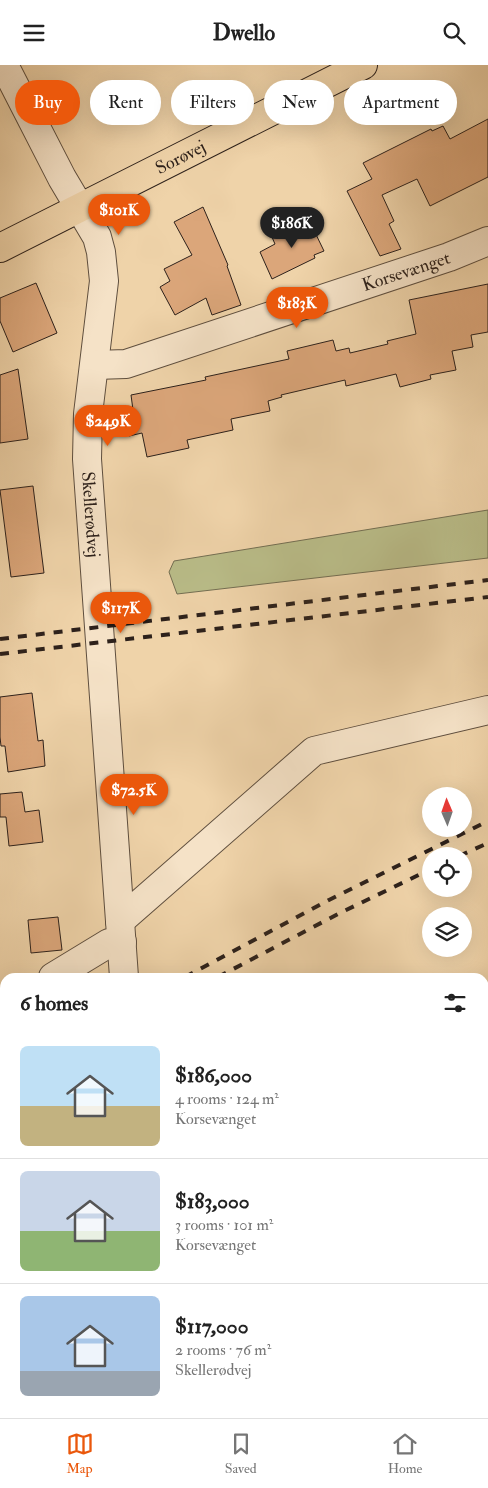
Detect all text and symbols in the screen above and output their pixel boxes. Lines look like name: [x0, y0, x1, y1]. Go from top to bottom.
icon: menu: [20, 19, 48, 47]
text: Dwello: [213, 19, 275, 47]
icon: search: [440, 19, 468, 47]
chip: Buy: [15, 80, 80, 125]
chip: Rent: [90, 80, 161, 125]
chip: Filters: [171, 80, 254, 125]
chip: New: [264, 80, 334, 125]
chip: Apartment: [344, 80, 457, 125]
street label: Sorøvej: [151, 135, 209, 179]
pin: $101K: [84, 193, 154, 236]
text: $101K: [99, 200, 139, 220]
pin: $186K: [257, 207, 327, 249]
text: $186K: [271, 213, 313, 233]
street label: Korsevænget: [359, 246, 453, 297]
pin: $183K: [262, 287, 332, 329]
text: $183K: [277, 293, 317, 313]
pin: $249K: [73, 405, 143, 447]
text: $249K: [85, 411, 131, 431]
street label: Skellerødvej: [76, 471, 106, 558]
pin: $117K: [86, 591, 156, 634]
text: $117K: [101, 598, 141, 618]
pin: $72.5K: [93, 773, 175, 816]
text: $72.5K: [111, 780, 157, 800]
north arrow: [422, 787, 472, 837]
map controls: [422, 787, 472, 957]
button: locate: [422, 847, 472, 897]
button: layers: [422, 907, 472, 957]
icon: filters: [441, 989, 469, 1017]
text: 6 homes: [20, 990, 88, 1017]
text: $186,000: [175, 1062, 252, 1089]
icon: home: [60, 1066, 120, 1126]
text: 4 rooms · 124 m²: [175, 1089, 279, 1109]
text: Korsevænget: [175, 1109, 256, 1129]
text: $183,000: [175, 1188, 250, 1215]
icon: home: [60, 1191, 120, 1251]
text: 3 rooms · 101 m²: [175, 1215, 273, 1235]
text: Korsevænget: [175, 1235, 256, 1255]
text: $117,000: [175, 1313, 248, 1340]
icon: home: [60, 1316, 120, 1376]
text: 2 rooms · 76 m²: [175, 1340, 271, 1360]
text: Skellerødvej: [175, 1360, 251, 1380]
tab: Map: [66, 1430, 94, 1477]
tab: Saved: [225, 1430, 257, 1477]
tab: Home: [388, 1430, 422, 1477]

